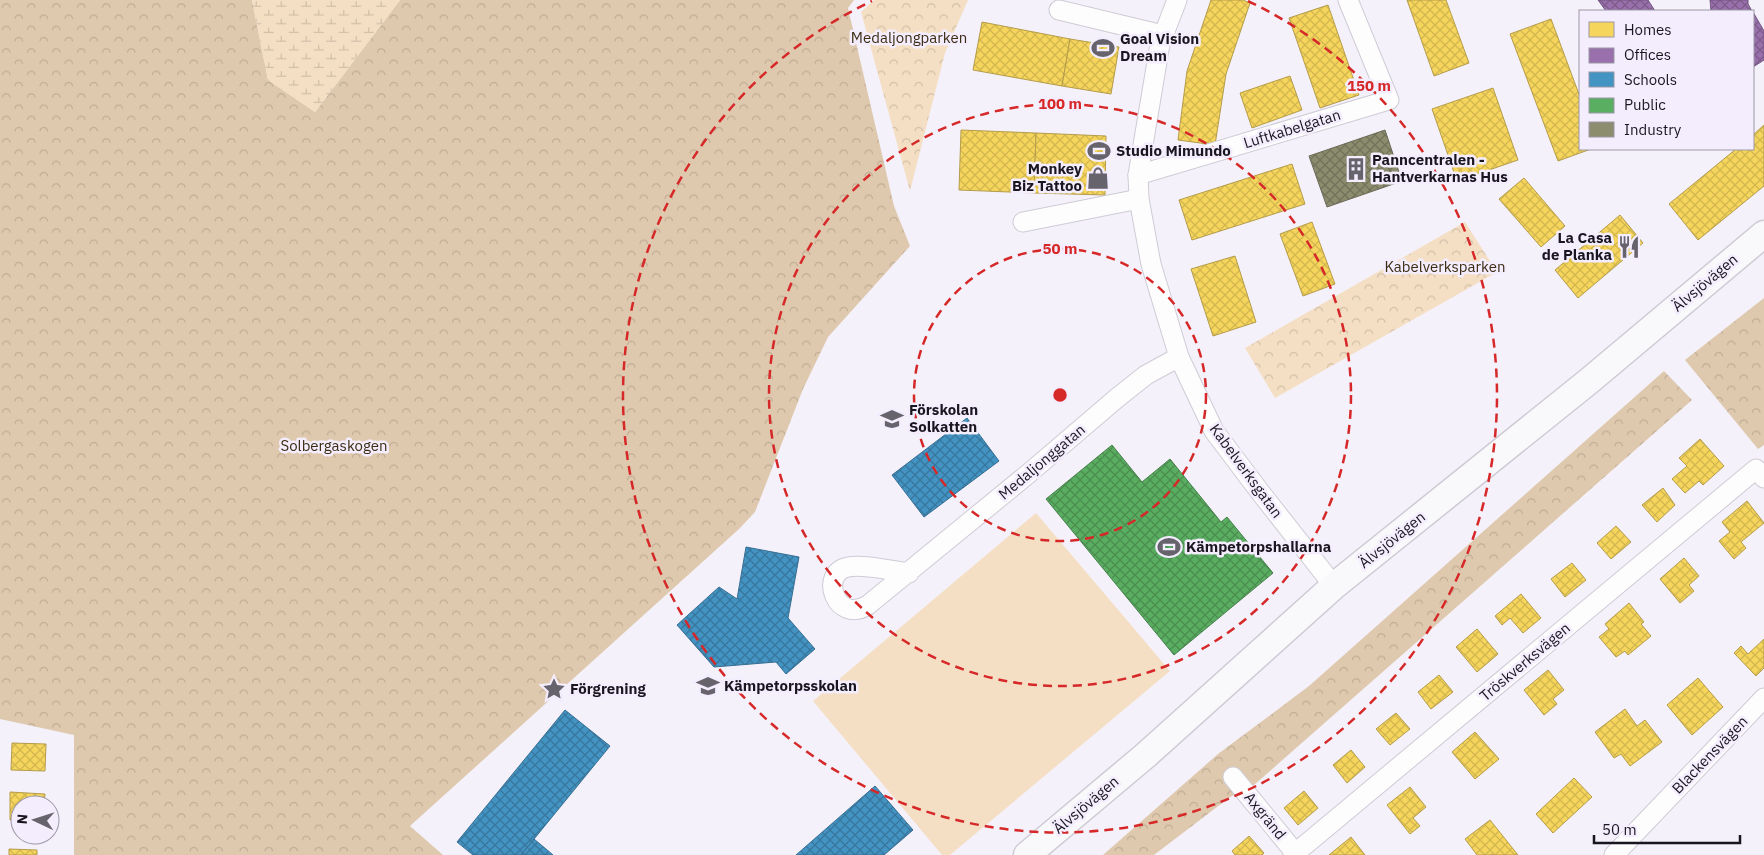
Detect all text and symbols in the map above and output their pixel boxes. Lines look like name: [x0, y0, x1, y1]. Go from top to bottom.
legend: [1579, 10, 1754, 150]
text: Homes: [1624, 20, 1672, 39]
park label: Medaljongparken: [851, 28, 967, 47]
place label: Goal Vision Dream: [1120, 29, 1199, 65]
sports icon: Goal Vision Dream: [1090, 35, 1116, 61]
text: Offices: [1624, 45, 1671, 64]
text: Schools: [1624, 70, 1677, 89]
text: 150 m: [1347, 76, 1391, 95]
text: 100 m: [1038, 94, 1082, 113]
text: Public: [1624, 95, 1666, 114]
street label: Luftkabelgatan: [1241, 105, 1343, 152]
text: Industry: [1624, 120, 1682, 139]
sports icon: Studio Mimundo: [1086, 138, 1112, 164]
place label: Studio Mimundo: [1116, 141, 1231, 160]
place label: Panncentralen - Hantverkarnas Hus: [1372, 150, 1508, 186]
building icon: Panncentralen - Hantverkarnas Hus: [1343, 156, 1369, 182]
place label: Monkey Biz Tattoo: [1012, 159, 1082, 195]
shop icon: Monkey Biz Tattoo: [1085, 165, 1111, 191]
place label: La Casa de Planka: [1542, 228, 1612, 264]
restaurant icon: La Casa de Planka: [1616, 234, 1642, 260]
text: 50 m: [1043, 239, 1077, 258]
street label: Älvsjövägen: [1668, 250, 1741, 316]
park label: Kabelverksparken: [1385, 257, 1505, 276]
centre of rings: [1051, 386, 1069, 404]
place label: Förskolan Solkatten: [909, 400, 978, 436]
school or university icon: Förskolan Solkatten: [879, 406, 905, 432]
street label: Medaljonggatan: [994, 420, 1089, 503]
street label: Kabelverksgatan: [1206, 420, 1287, 522]
park label: Solbergaskogen: [280, 436, 388, 455]
street label: Älvsjövägen: [1355, 507, 1429, 572]
sports icon: Kämpetorpshallarna: [1156, 534, 1182, 560]
place label: Kämpetorpshallarna: [1186, 537, 1332, 556]
street label: Tröskverksvägen: [1476, 618, 1574, 705]
school or university icon: Kämpetorpsskolan: [695, 673, 721, 699]
place icon: Förgrening: [541, 676, 567, 702]
place label: Kämpetorpsskolan: [724, 676, 857, 695]
place label: Förgrening: [570, 679, 646, 698]
street label: Blackensvägen: [1668, 712, 1751, 798]
street label: Älvsjövägen: [1049, 772, 1122, 838]
street label: Axgränd: [1240, 788, 1290, 843]
north arrow: [10, 795, 60, 845]
scale bar: [1594, 812, 1740, 844]
text: N: [13, 813, 31, 825]
text: 50 m: [1602, 820, 1637, 839]

